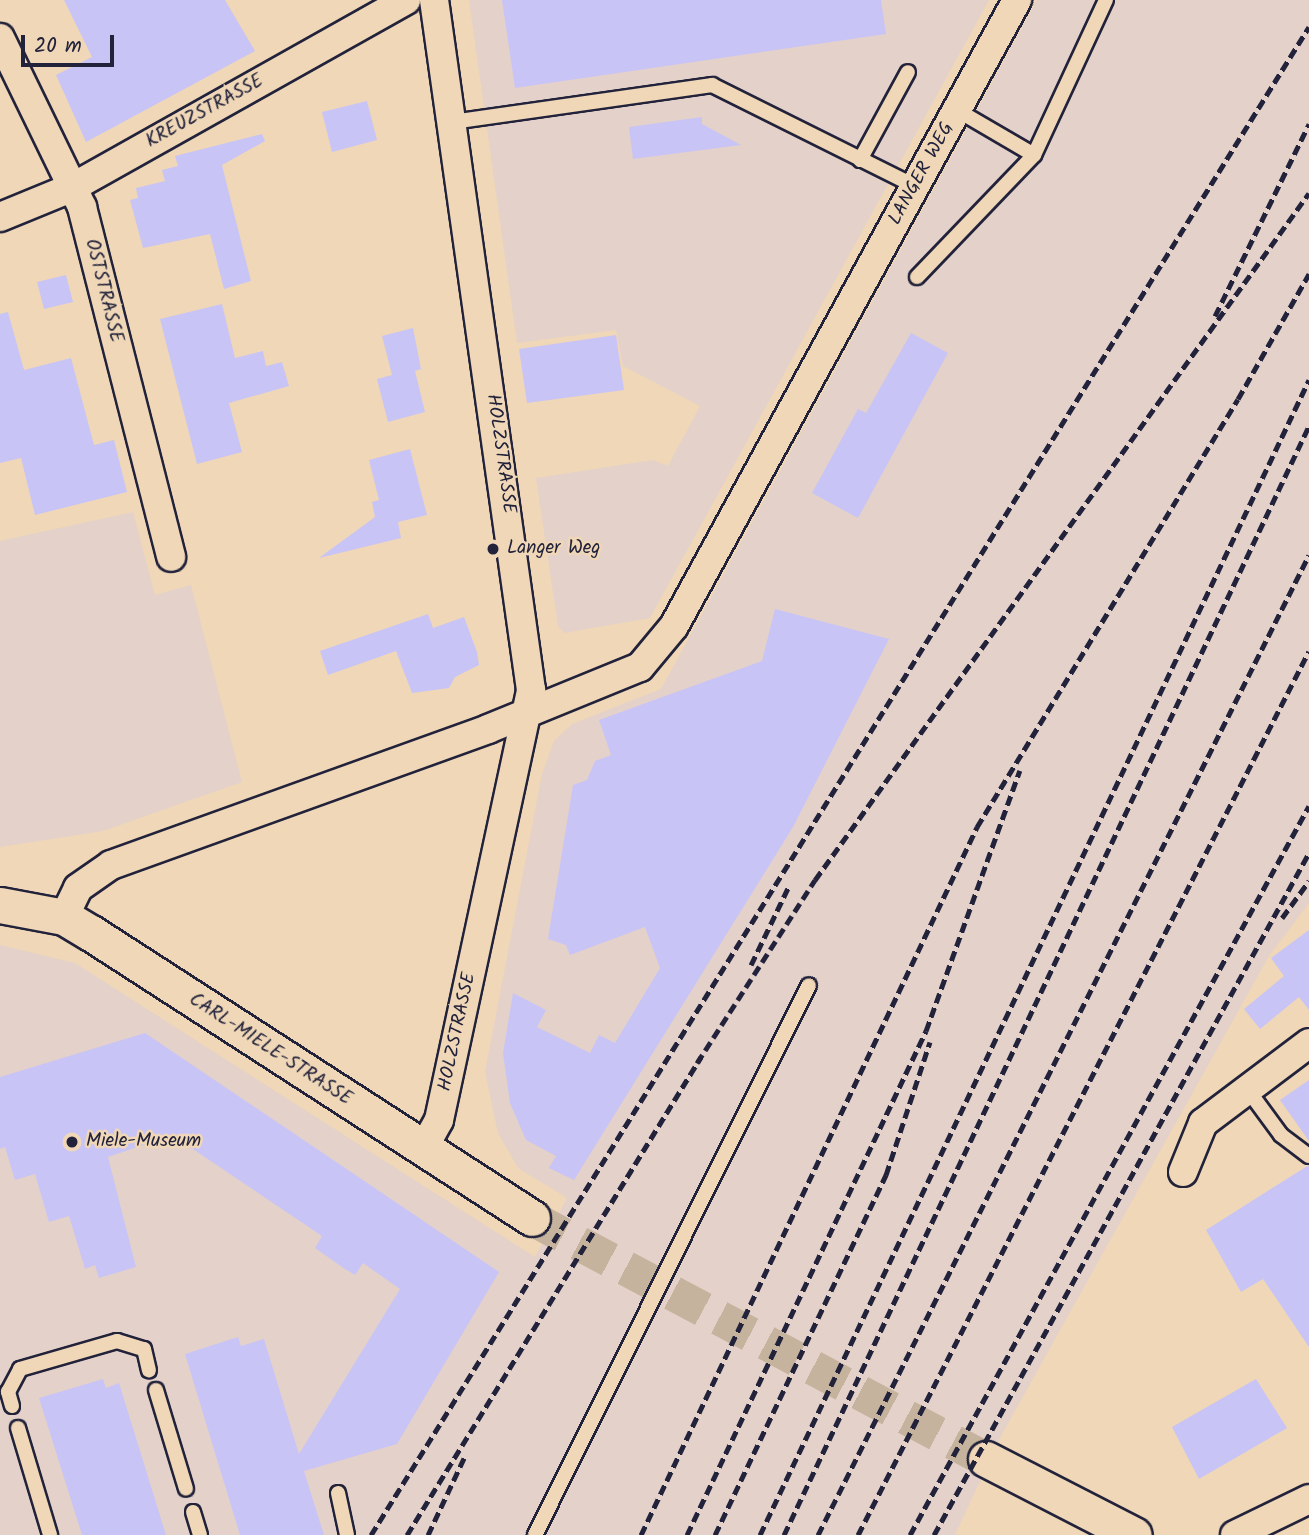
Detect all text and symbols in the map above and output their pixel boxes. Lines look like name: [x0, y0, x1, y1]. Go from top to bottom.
scale bar: [24, 21, 117, 65]
text: 20 m: [34, 30, 82, 63]
street label: KREUZSTRASSE: [142, 70, 268, 154]
street label: LANGER WEG: [884, 119, 960, 229]
street label: OSTSTRASSE: [79, 237, 127, 345]
street label: HOLZSTRASSE: [480, 393, 520, 515]
place label: Langer Weg: [507, 538, 600, 560]
marker: Langer Weg: [485, 541, 501, 557]
street label: HOLZSTRASSE: [434, 971, 482, 1093]
street label: CARL-MIELE-STRASSE: [184, 989, 356, 1111]
place label: Miele-Museum: [86, 1131, 201, 1153]
marker: Miele-Museum: [64, 1134, 80, 1150]

